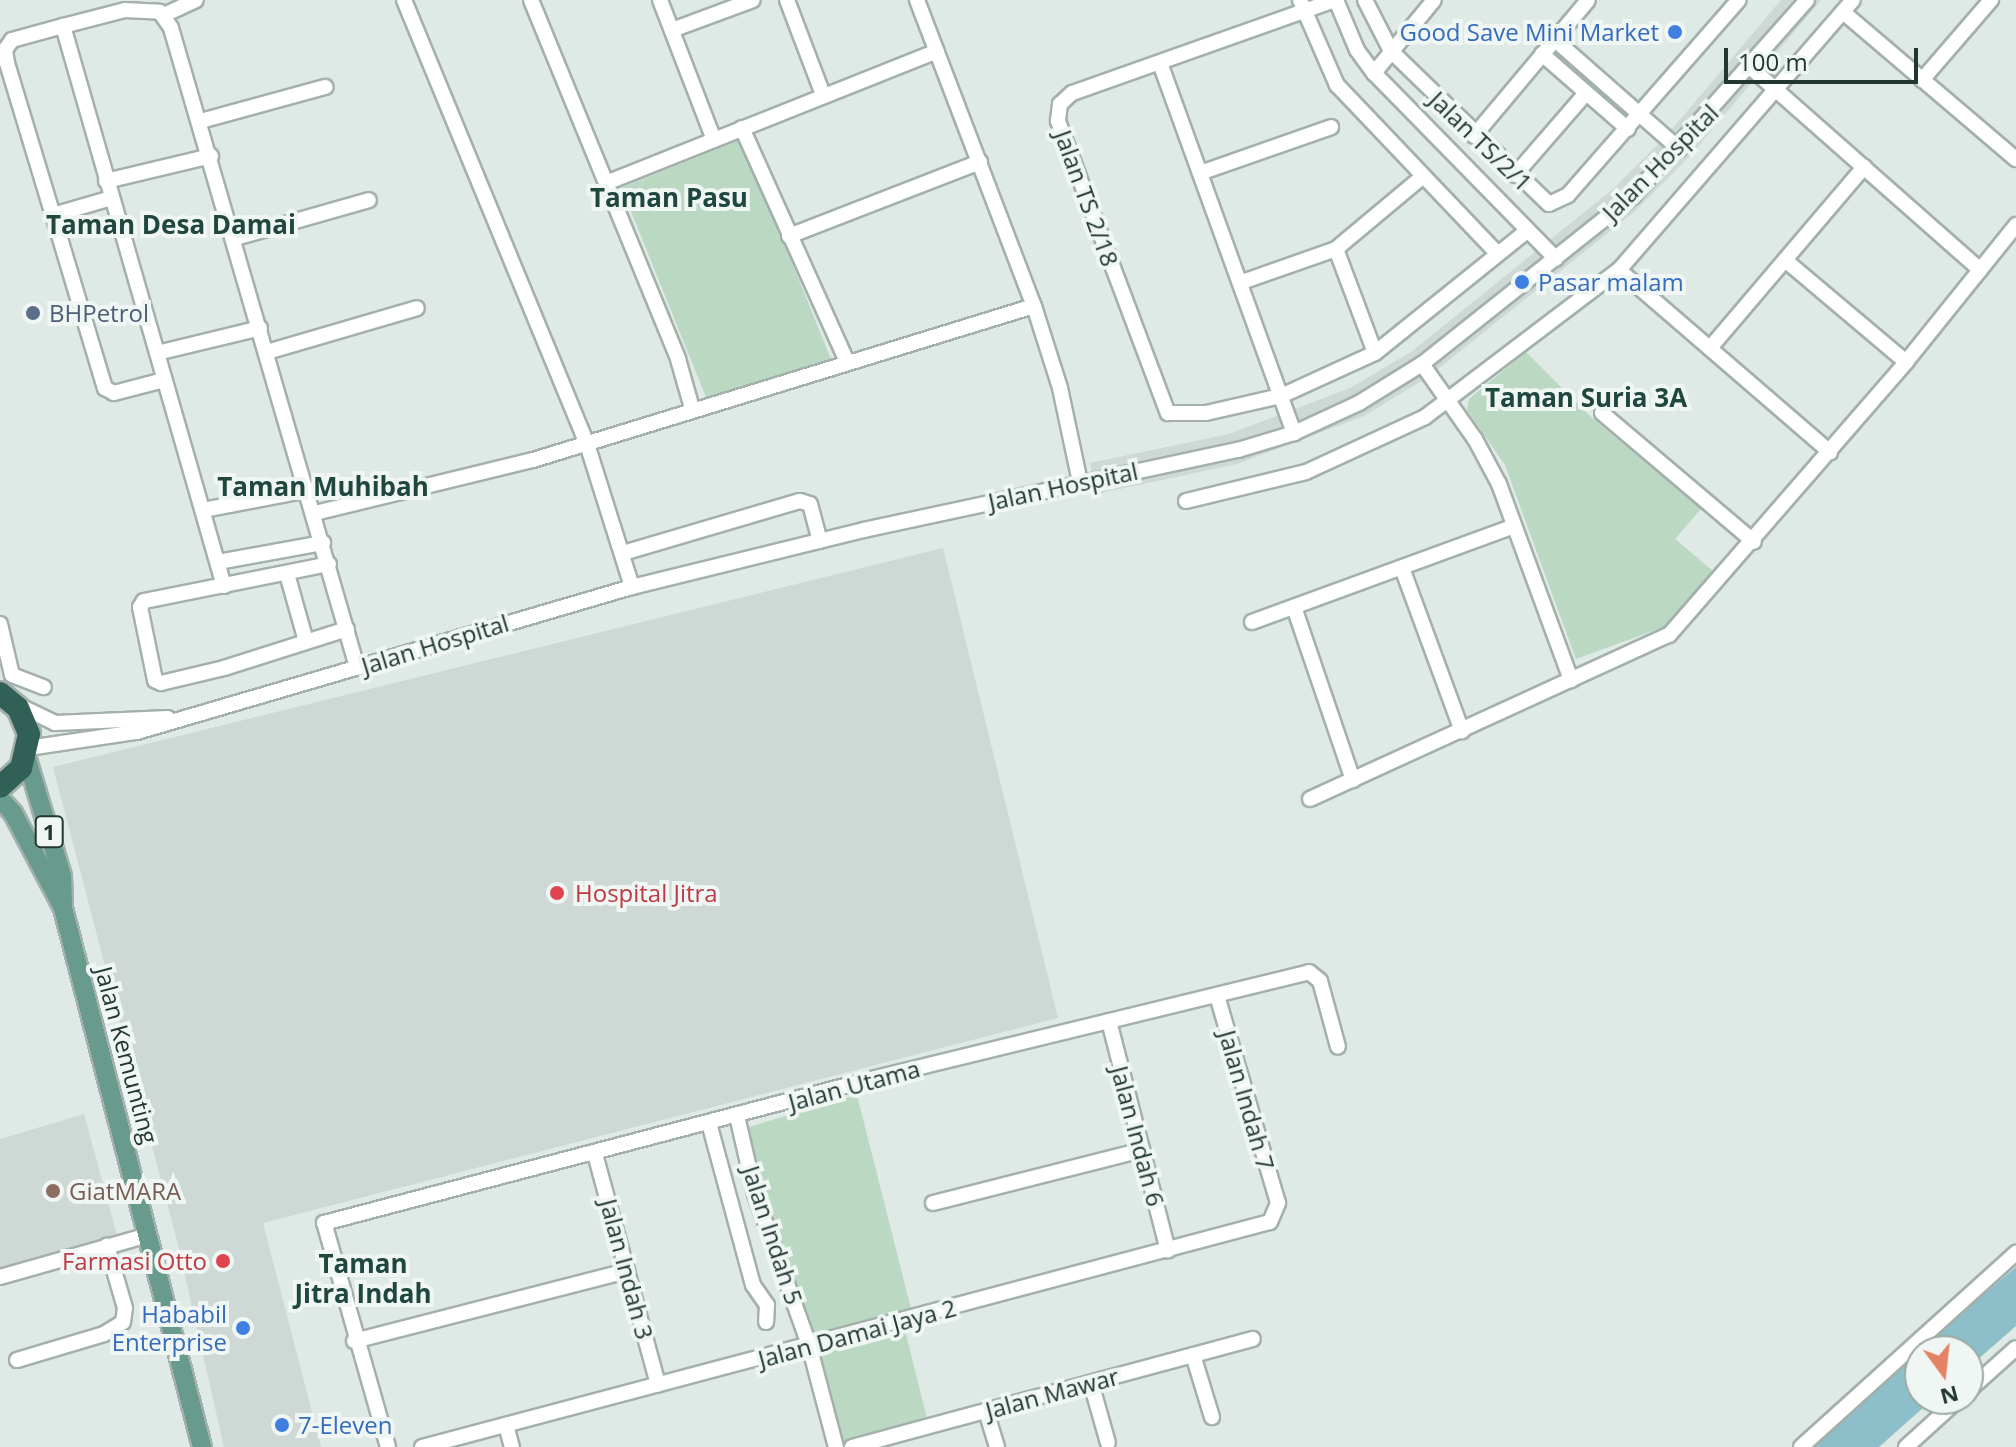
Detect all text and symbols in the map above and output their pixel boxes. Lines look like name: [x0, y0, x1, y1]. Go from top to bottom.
place label: Good Save Mini Market: [1400, 18, 1659, 46]
marker: Good Save Mini Market: [1666, 23, 1684, 41]
scale bar: [1728, 32, 1922, 82]
text: 100 m: [1738, 45, 1808, 78]
street label: Jalan TS/2/1: [1424, 85, 1538, 197]
street label: Jalan Hospital: [1596, 98, 1724, 226]
street label: Jalan TS 2/18: [1049, 126, 1125, 270]
district label: Taman Pasu: [590, 182, 748, 214]
district label: Taman Desa Damai: [46, 209, 296, 241]
place label: Pasar malam: [1538, 268, 1684, 296]
marker: Pasar malam: [1513, 273, 1531, 291]
place label: BHPetrol: [49, 299, 149, 327]
marker: BHPetrol: [24, 304, 42, 322]
district label: Taman Suria 3A: [1485, 382, 1687, 414]
street label: Jalan Hospital: [985, 456, 1141, 516]
district label: Taman Muhibah: [217, 471, 429, 503]
street label: Jalan Hospital: [358, 608, 512, 680]
road number: 1: [33, 814, 65, 850]
place label: Hospital Jitra: [575, 879, 718, 907]
marker: Hospital Jitra: [546, 882, 568, 904]
street label: Jalan Kemunting: [89, 963, 165, 1147]
street label: Jalan Indah 7: [1213, 1027, 1281, 1173]
street label: Jalan Utama: [785, 1054, 923, 1116]
street label: Jalan Indah 6: [1105, 1063, 1171, 1209]
street label: Jalan Indah 5: [737, 1162, 809, 1308]
place label: GiatMARA: [69, 1177, 181, 1205]
marker: GiatMARA: [44, 1182, 62, 1200]
street label: Jalan Indah 3: [594, 1196, 660, 1342]
place label: Farmasi Otto: [62, 1247, 207, 1275]
district label: Taman Jitra Indah: [294, 1248, 432, 1310]
marker: Farmasi Otto: [214, 1252, 232, 1270]
street label: Jalan Damai Jaya 2: [755, 1293, 959, 1373]
place label: Hababil Enterprise: [112, 1300, 227, 1356]
marker: Hababil Enterprise: [234, 1319, 252, 1337]
north arrow: [1904, 1335, 1984, 1415]
street label: Jalan Mawar: [982, 1361, 1122, 1425]
text: N: [1937, 1379, 1962, 1413]
place label: 7-Eleven: [298, 1411, 392, 1439]
marker: 7-Eleven: [273, 1416, 291, 1434]

